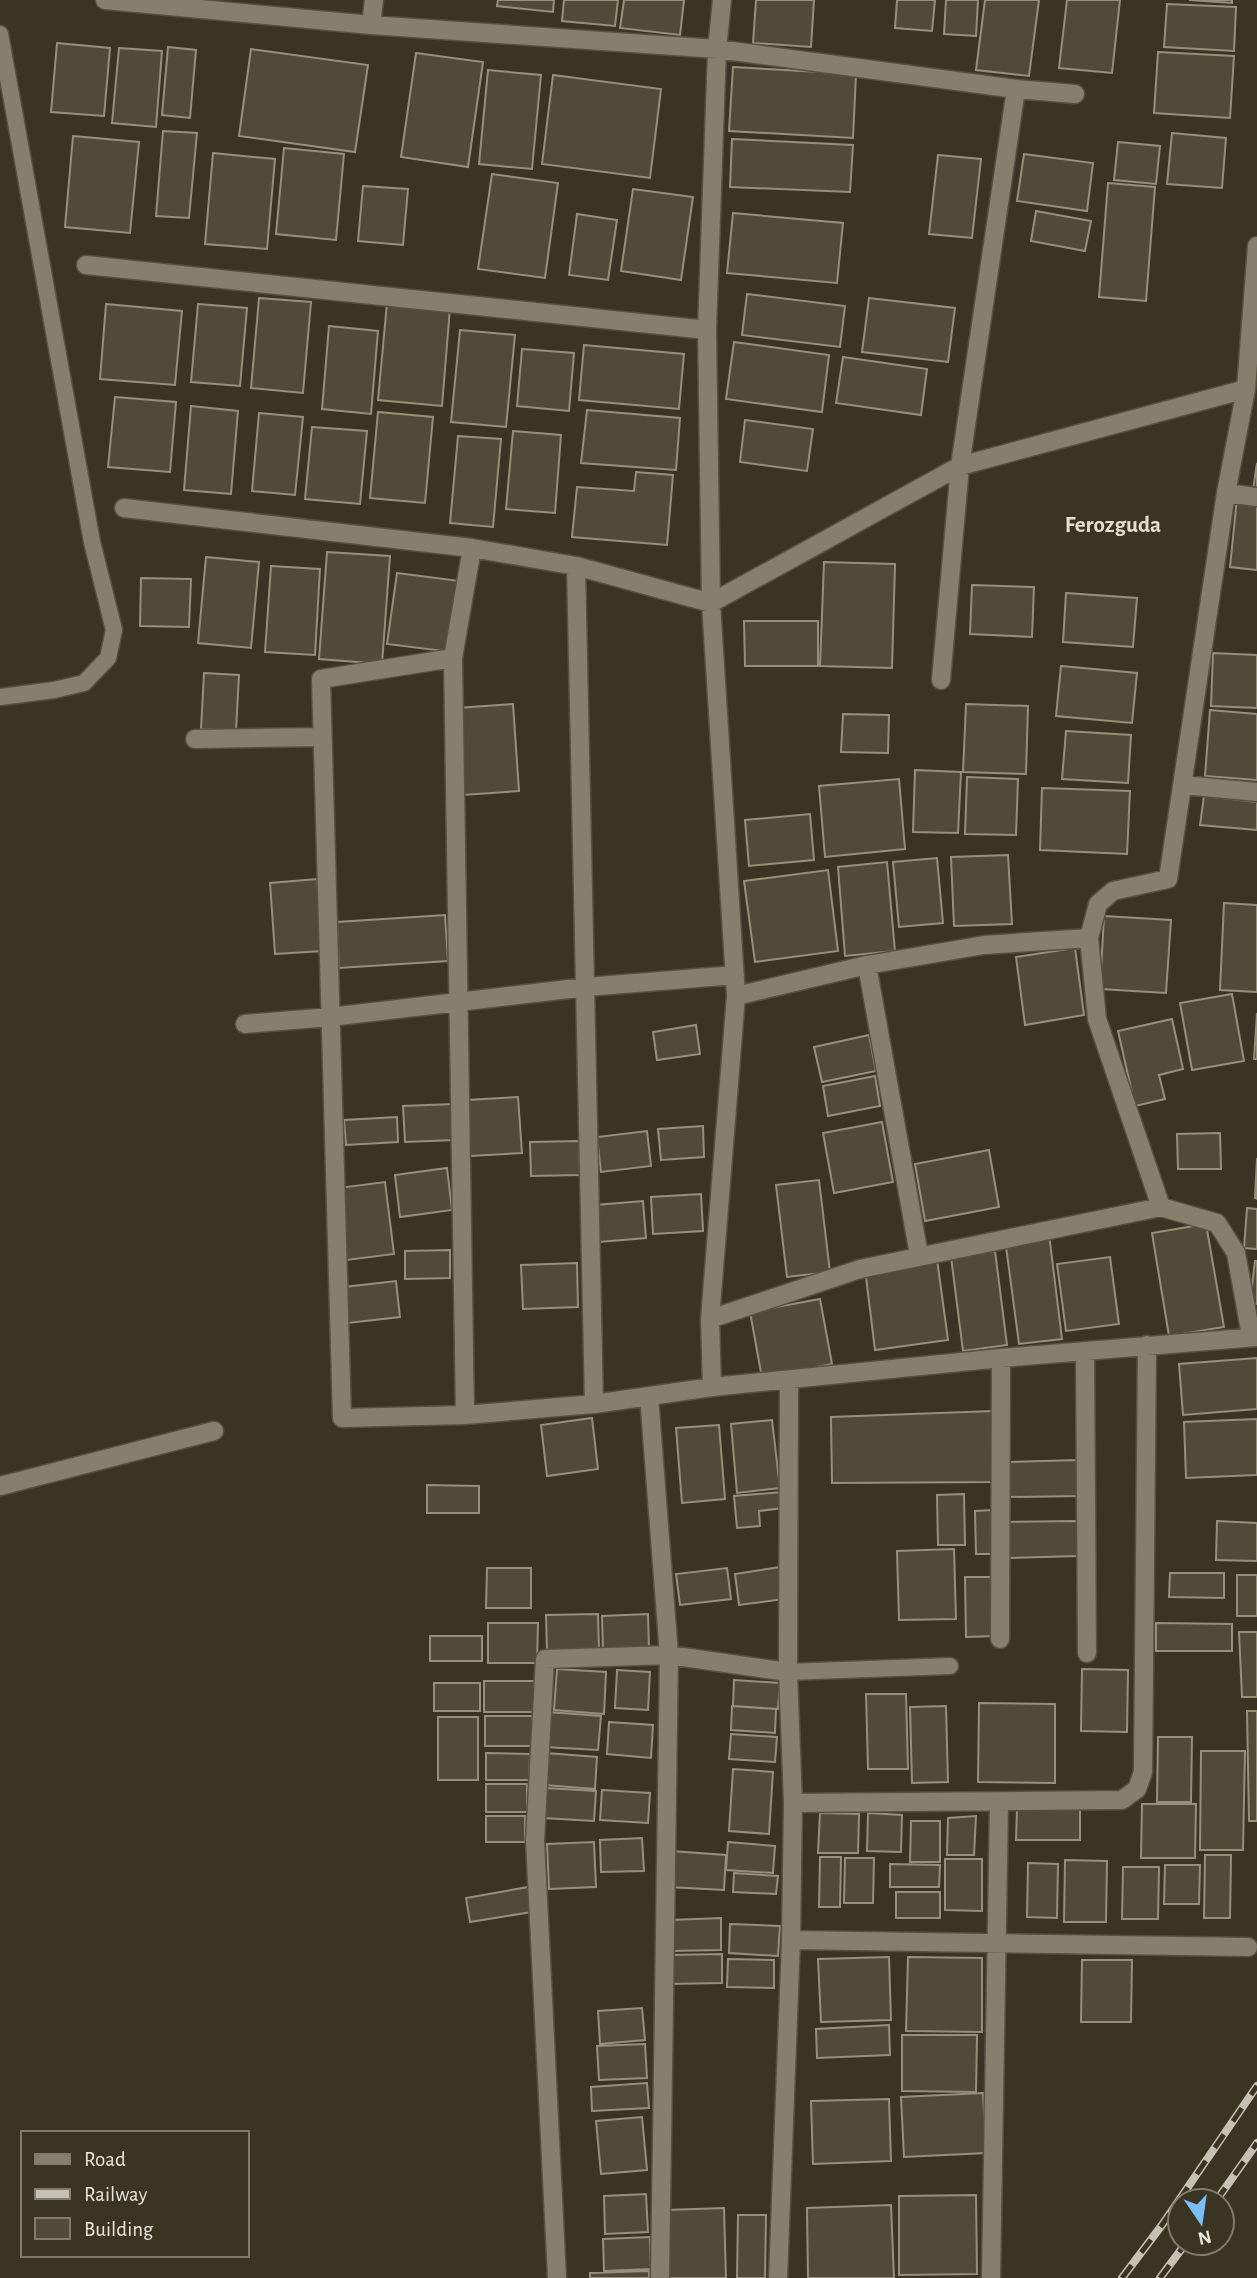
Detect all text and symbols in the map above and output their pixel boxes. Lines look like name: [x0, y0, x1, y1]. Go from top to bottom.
district label: Ferozguda: [1065, 514, 1161, 537]
legend: [21, 2131, 248, 2257]
text: Road: [84, 2149, 126, 2170]
text: Railway: [84, 2184, 147, 2205]
north arrow: [1166, 2187, 1236, 2257]
text: Building: [84, 2219, 154, 2240]
text: N: [1196, 2226, 1213, 2248]

